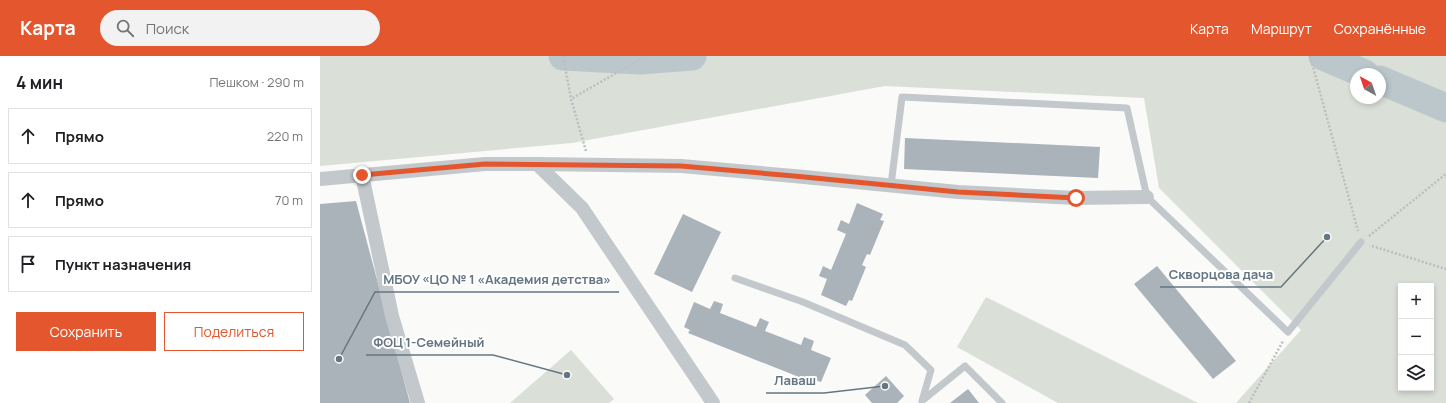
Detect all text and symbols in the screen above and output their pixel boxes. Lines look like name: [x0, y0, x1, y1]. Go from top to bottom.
search box: [100, 10, 380, 46]
text: Карта: [20, 15, 76, 41]
icon: search: [114, 17, 136, 39]
text: Поиск: [146, 18, 189, 39]
text: Карта: [1190, 19, 1229, 38]
text: Маршрут: [1251, 19, 1312, 38]
text: Сохранённые: [1334, 19, 1426, 38]
north arrow: [1350, 68, 1386, 104]
text: 4 мин: [16, 71, 63, 94]
text: Пешком · 290 m: [209, 73, 304, 91]
icon: ahead: [17, 125, 39, 147]
text: Прямо: [55, 126, 104, 147]
text: 220 m: [267, 127, 303, 145]
route end: [353, 166, 371, 184]
icon: ahead: [17, 189, 39, 211]
route start: [1067, 189, 1085, 207]
text: Прямо: [55, 190, 104, 211]
text: 70 m: [275, 191, 303, 209]
icon: arrive: [17, 253, 39, 275]
text: Пункт назначения: [55, 254, 191, 275]
callout: Скворцова дача: [1160, 262, 1281, 287]
text: Скворцова дача: [1169, 265, 1273, 283]
callout: МБОУ «ЦО № 1 «Академия детства»: [375, 267, 619, 292]
text: МБОУ «ЦО № 1 «Академия детства»: [383, 270, 611, 288]
map controls: [1398, 283, 1434, 391]
button: +: [1398, 283, 1434, 319]
button: Сохранить: [16, 312, 156, 351]
button: Поделиться: [164, 312, 304, 351]
button: −: [1398, 319, 1434, 355]
callout: ФОЦ 1-Семейный: [366, 330, 493, 355]
text: ФОЦ 1-Семейный: [374, 333, 484, 351]
button: layers: [1398, 355, 1434, 391]
callout: Лаваш: [766, 368, 824, 393]
text: Лаваш: [774, 371, 816, 389]

